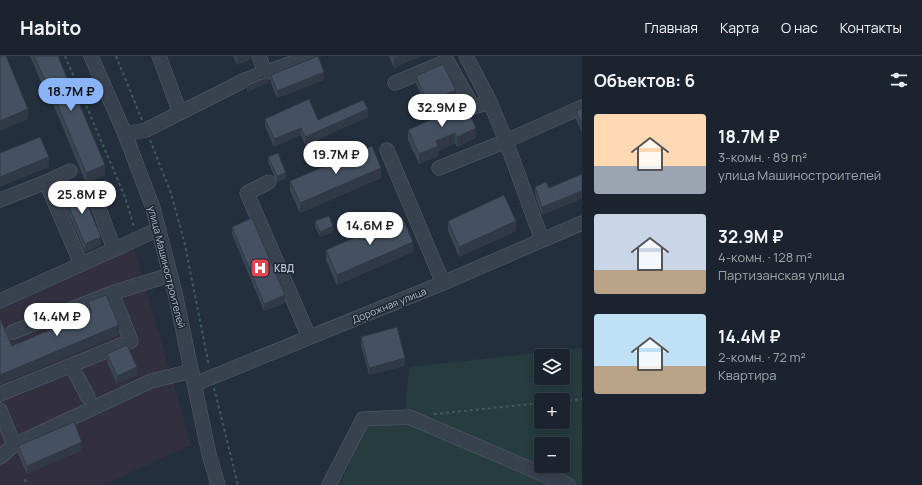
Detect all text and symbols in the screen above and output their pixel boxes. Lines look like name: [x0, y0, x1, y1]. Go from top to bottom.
text: Habito: [20, 15, 81, 41]
text: Главная: [645, 18, 698, 37]
text: Карта: [720, 18, 759, 37]
text: О нас: [781, 18, 818, 37]
text: Контакты: [840, 18, 902, 37]
text: Объектов: 6: [594, 69, 695, 92]
icon: filters: [888, 69, 910, 91]
pin: 18.7M ₽: [34, 78, 108, 112]
text: 18.7M ₽: [47, 82, 95, 100]
pin: 32.9M ₽: [405, 94, 479, 128]
text: 32.9M ₽: [417, 98, 467, 116]
text: 18.7M ₽: [718, 125, 780, 148]
icon: home: [626, 130, 674, 178]
pin: 19.7M ₽: [299, 141, 373, 175]
text: 19.7M ₽: [312, 145, 360, 163]
text: 3-комн. · 89 m²: [718, 148, 807, 166]
text: улица Машиностроителей: [718, 166, 881, 184]
pin: 25.8M ₽: [45, 181, 119, 215]
text: 25.8M ₽: [57, 185, 107, 203]
street label: улица Машиностроителей: [145, 204, 189, 330]
pin: 14.6M ₽: [333, 212, 407, 246]
text: 14.6M ₽: [346, 216, 394, 234]
text: 32.9M ₽: [718, 225, 783, 248]
icon: home: [626, 230, 674, 278]
text: 4-комн. · 128 m²: [718, 248, 812, 266]
hospital icon: КВД: [249, 257, 271, 279]
place label: КВД: [274, 261, 295, 275]
text: Партизанская улица: [718, 266, 845, 284]
street label: Дорожная улица: [350, 284, 428, 326]
pin: 14.4M ₽: [20, 303, 94, 337]
text: 14.4M ₽: [33, 307, 81, 325]
text: 14.4M ₽: [718, 325, 781, 348]
icon: home: [626, 330, 674, 378]
text: 2-комн. · 72 m²: [718, 348, 806, 366]
map controls: [534, 349, 570, 473]
button: layers: [534, 349, 570, 385]
text: Квартира: [718, 366, 777, 384]
button: +: [534, 393, 570, 429]
button: −: [534, 437, 570, 473]

